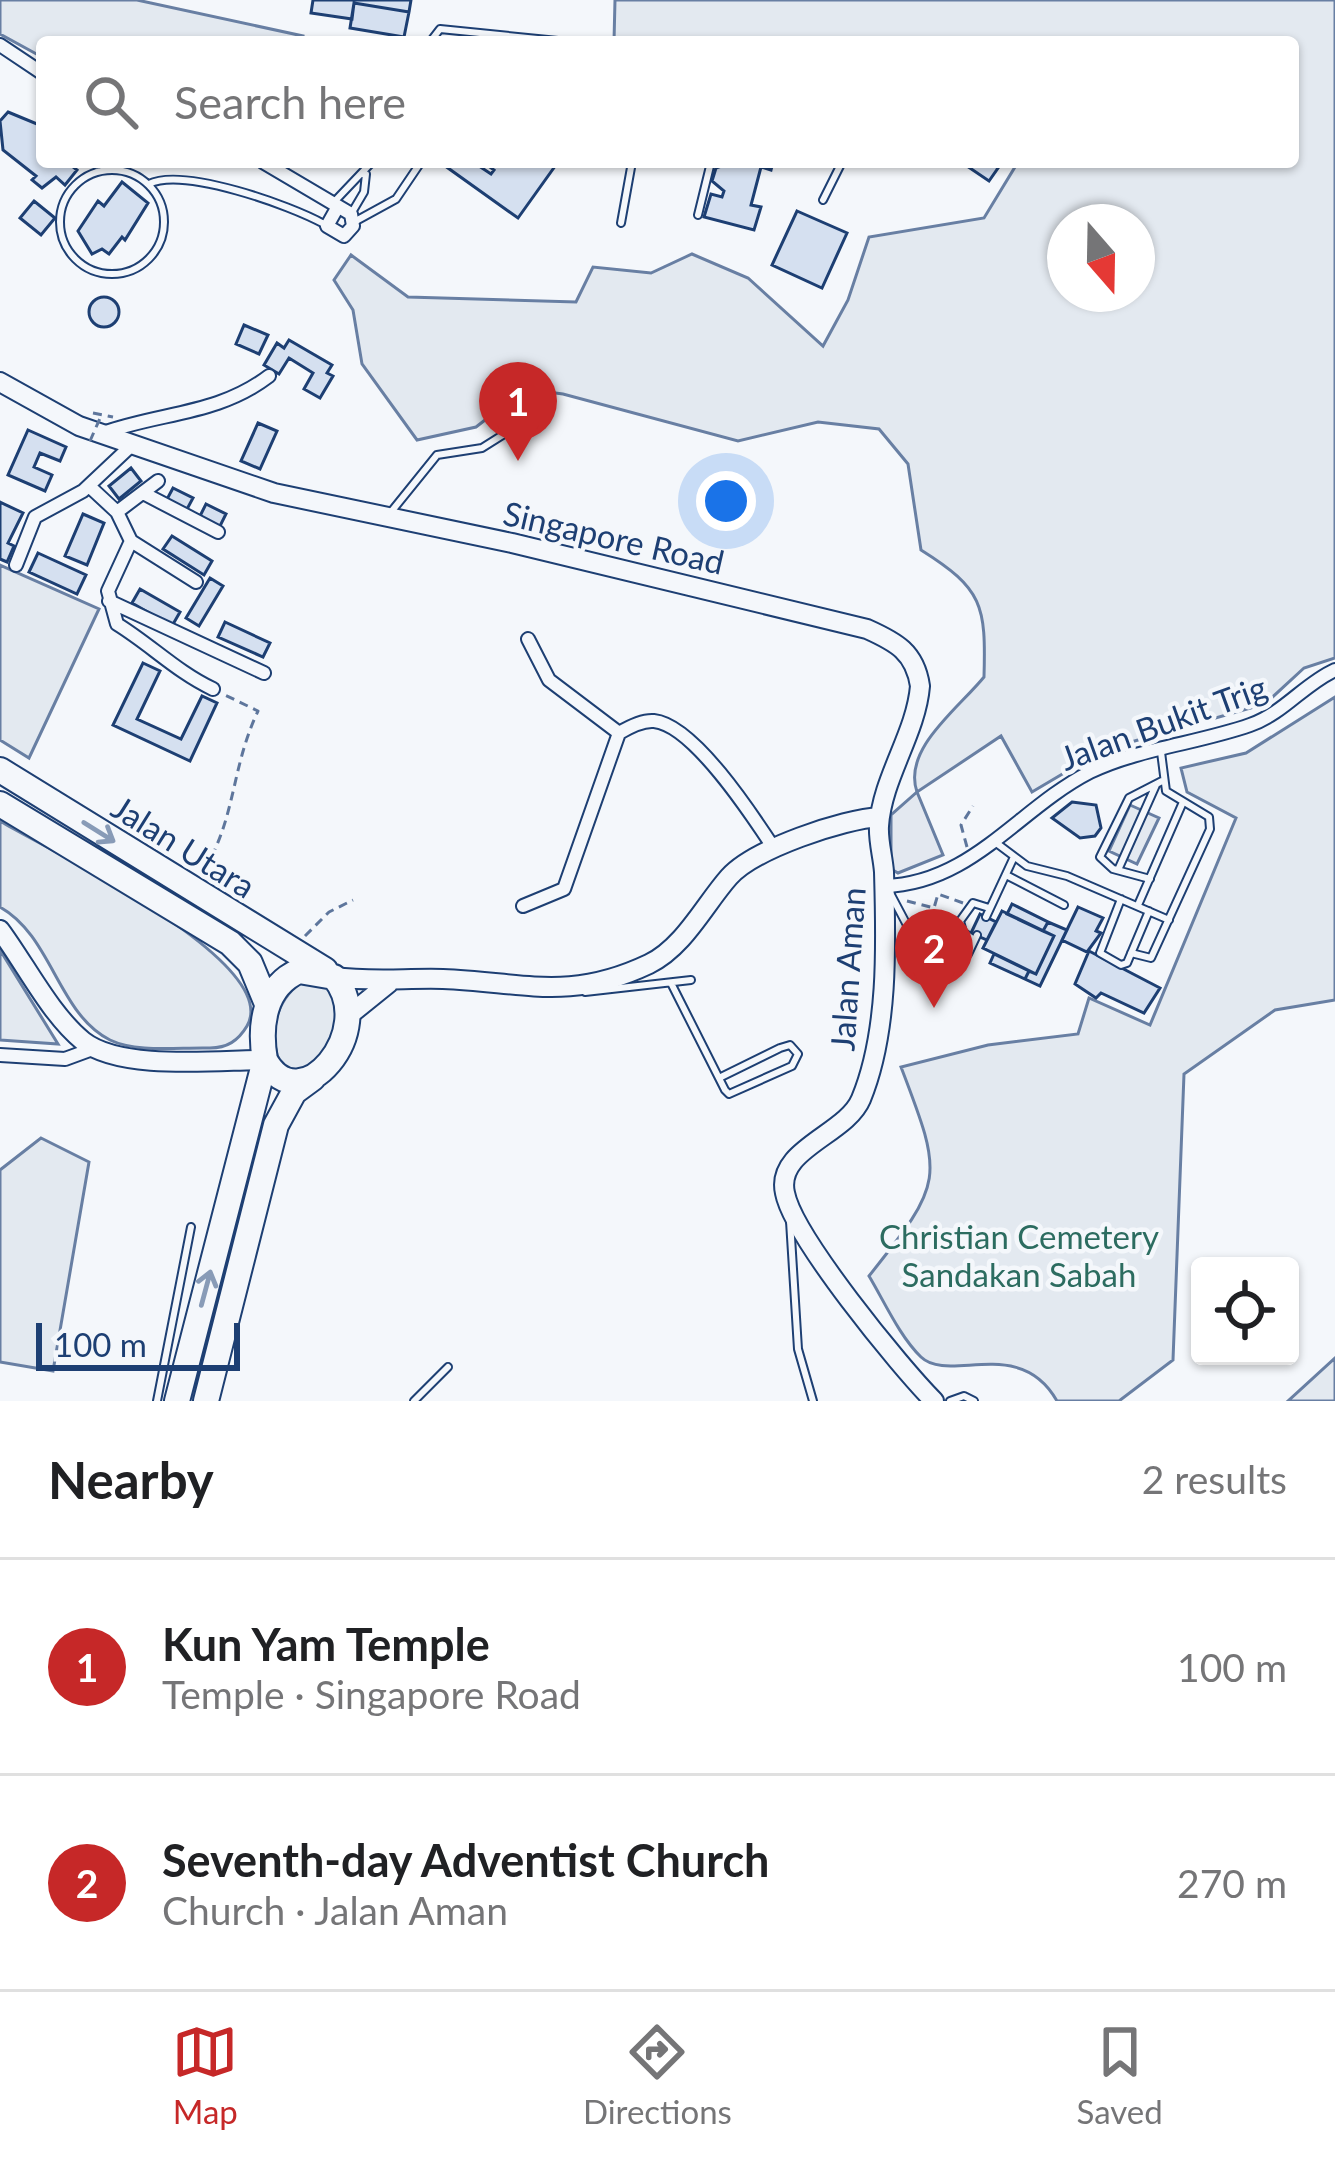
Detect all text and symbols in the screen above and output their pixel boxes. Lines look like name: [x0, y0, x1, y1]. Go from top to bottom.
search box: [36, 36, 1299, 168]
icon: search: [78, 69, 144, 135]
text: Search here: [174, 75, 406, 129]
north arrow: [1047, 204, 1155, 312]
pin: 1: [479, 362, 557, 461]
your location: [696, 471, 756, 531]
street label: Singapore Road: [500, 492, 728, 582]
street label: Jalan Bukit Trig: [1054, 666, 1272, 778]
street label: Jalan Utara: [105, 786, 263, 906]
one-way arrow: [81, 820, 115, 844]
street label: Jalan Aman: [821, 886, 873, 1052]
pin: 2: [895, 909, 973, 1008]
park label: Christian Cemetery Sandakan Sabah: [879, 1216, 1159, 1294]
map controls: [1191, 1257, 1299, 1365]
button: locate: [1191, 1257, 1299, 1365]
one-way arrow: [196, 1269, 218, 1307]
scale bar: [36, 1317, 240, 1370]
text: 100 m: [54, 1324, 147, 1364]
text: Nearby: [48, 1449, 214, 1510]
text: 2 results: [1142, 1456, 1287, 1502]
text: Kun Yam Temple: [162, 1617, 490, 1671]
text: 1: [76, 1644, 98, 1690]
text: 100 m: [1177, 1644, 1287, 1690]
text: Temple · Singapore Road: [162, 1671, 581, 1717]
text: Seventh-day Adventist Church: [162, 1833, 769, 1887]
text: 2: [76, 1860, 98, 1906]
text: 270 m: [1177, 1860, 1287, 1906]
text: Church · Jalan Aman: [162, 1887, 508, 1933]
tab: Map: [172, 2019, 238, 2131]
tab: Directions: [583, 2019, 732, 2131]
tab: Saved: [1076, 2019, 1163, 2131]

